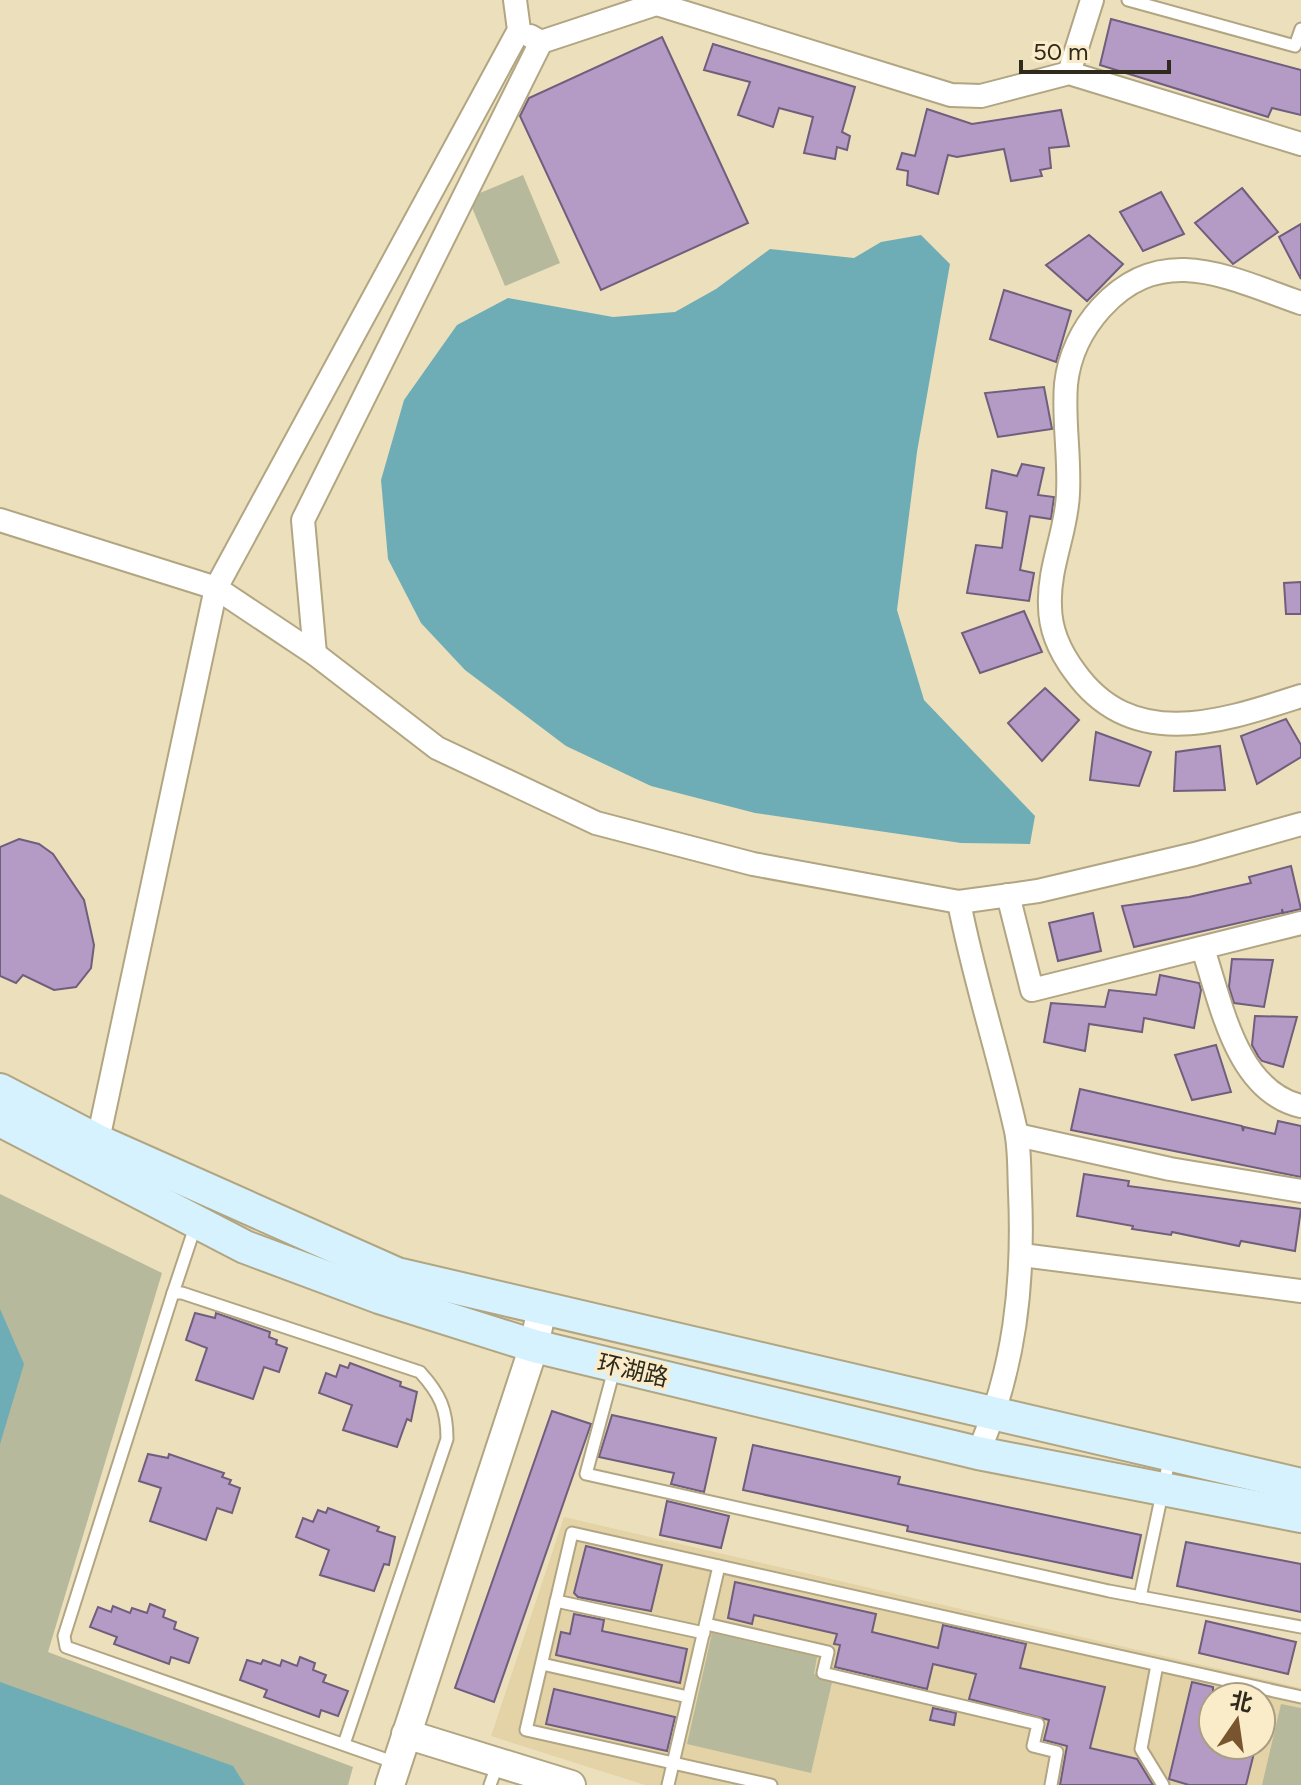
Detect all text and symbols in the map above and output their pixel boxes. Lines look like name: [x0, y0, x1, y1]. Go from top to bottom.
scale bar: [1021, 24, 1169, 74]
text: 50 m: [1033, 37, 1089, 66]
street label: 环湖路: [595, 1348, 671, 1392]
north arrow: [1197, 1681, 1277, 1761]
text: 北: [1228, 1686, 1255, 1718]

